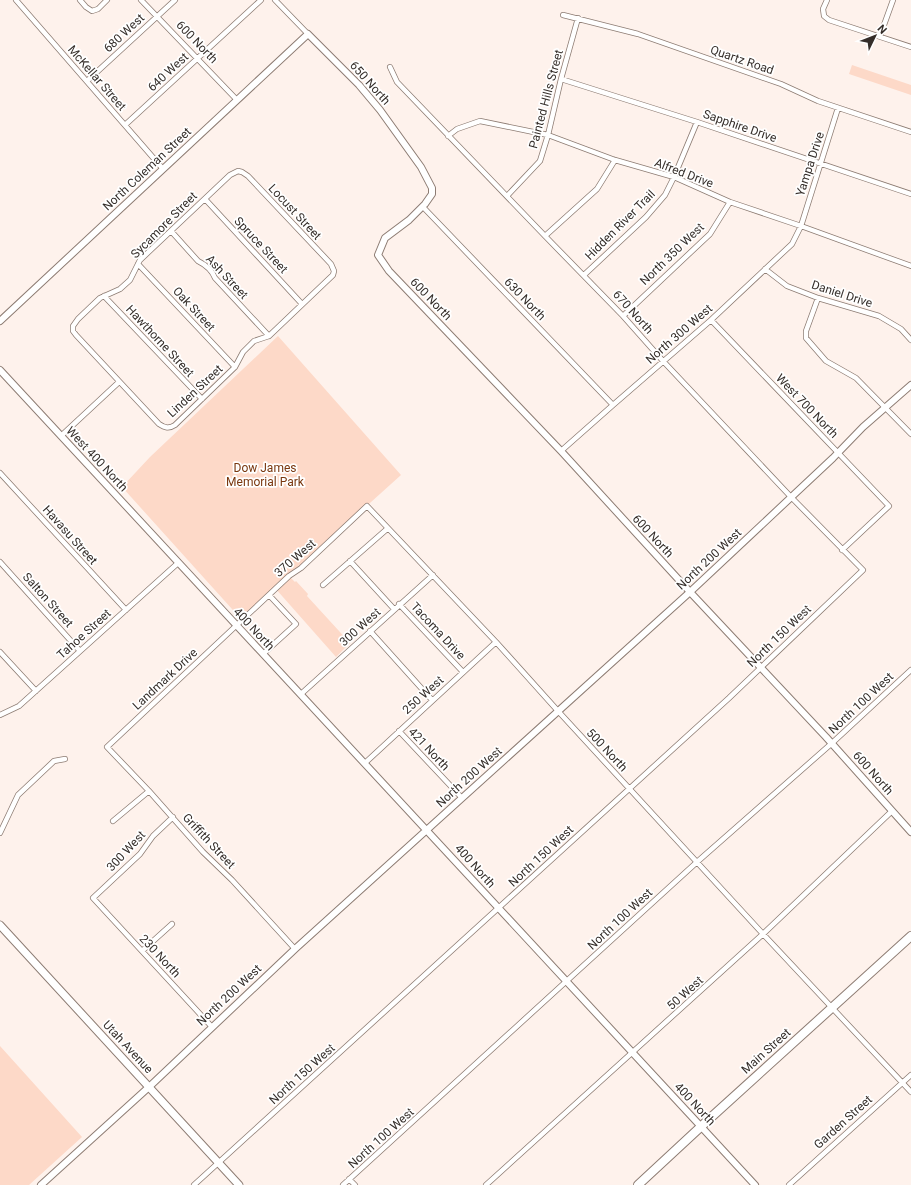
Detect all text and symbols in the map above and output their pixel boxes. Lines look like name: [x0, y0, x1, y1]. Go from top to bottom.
street label: 680 West: [101, 11, 147, 55]
north arrow: [855, 16, 895, 56]
street label: 600 North: [173, 18, 221, 66]
text: N: [875, 22, 890, 37]
street label: McKellar Street: [65, 43, 129, 113]
street label: Quartz Road: [708, 43, 776, 77]
street label: Painted Hills Street: [526, 48, 566, 150]
street label: 640 West: [145, 50, 191, 94]
street label: 650 North: [347, 58, 393, 108]
street label: Sapphire Drive: [701, 107, 779, 145]
street label: North Coleman Street: [100, 124, 194, 214]
street label: Yampa Drive: [793, 130, 827, 198]
street label: Alfred Drive: [653, 155, 715, 191]
street label: Locust Street: [266, 181, 324, 243]
street label: Hidden River Trail: [582, 187, 658, 263]
street label: Sycamore Street: [128, 189, 200, 261]
street label: Spruce Street: [231, 214, 291, 276]
street label: North 350 West: [637, 220, 707, 288]
street label: Ash Street: [203, 252, 251, 302]
street label: 600 North: [407, 275, 455, 323]
street label: 630 North: [501, 275, 549, 323]
street label: Daniel Drive: [810, 278, 874, 310]
street label: Oak Street: [170, 284, 218, 334]
street label: 670 North: [610, 287, 656, 337]
street label: North 300 West: [643, 301, 715, 367]
street label: Hawthorne Street: [123, 302, 197, 380]
street label: Linden Street: [164, 362, 226, 420]
street label: West 700 North: [773, 371, 841, 441]
street label: West 400 North: [63, 424, 131, 494]
park label: Dow James Memorial Park: [226, 461, 305, 489]
street label: Havasu Street: [40, 503, 100, 567]
street label: 600 North: [630, 512, 676, 560]
street label: North 200 West: [674, 525, 744, 593]
street label: 370 West: [271, 536, 319, 580]
street label: Salton Street: [20, 570, 76, 630]
street label: Tacoma Drive: [408, 599, 468, 663]
street label: North 150 West: [744, 602, 814, 670]
street label: 400 North: [231, 605, 277, 653]
street label: 300 West: [337, 605, 383, 649]
street label: Tahoe Street: [54, 606, 114, 662]
street label: Landmark Drive: [130, 645, 200, 713]
street label: North 100 West: [826, 669, 896, 737]
street label: 250 West: [400, 673, 446, 717]
street label: 421 North: [406, 725, 452, 773]
street label: 500 North: [584, 726, 630, 774]
street label: North 200 West: [433, 744, 505, 810]
street label: 600 North: [850, 748, 896, 798]
street label: Griffith Street: [180, 810, 238, 872]
street label: North 150 West: [506, 822, 576, 890]
street label: 300 West: [104, 828, 148, 874]
street label: 400 North: [452, 841, 498, 891]
street label: North 100 West: [585, 885, 655, 953]
street label: 230 North: [137, 932, 183, 980]
street label: North 200 West: [194, 961, 264, 1029]
street label: 50 West: [664, 973, 706, 1013]
street label: Utah Avenue: [100, 1018, 156, 1076]
street label: Main Street: [739, 1025, 793, 1077]
street label: North 150 West: [266, 1041, 338, 1107]
street label: 400 North: [672, 1080, 718, 1128]
street label: Garden Street: [811, 1092, 875, 1152]
street label: North 100 West: [345, 1105, 417, 1171]

